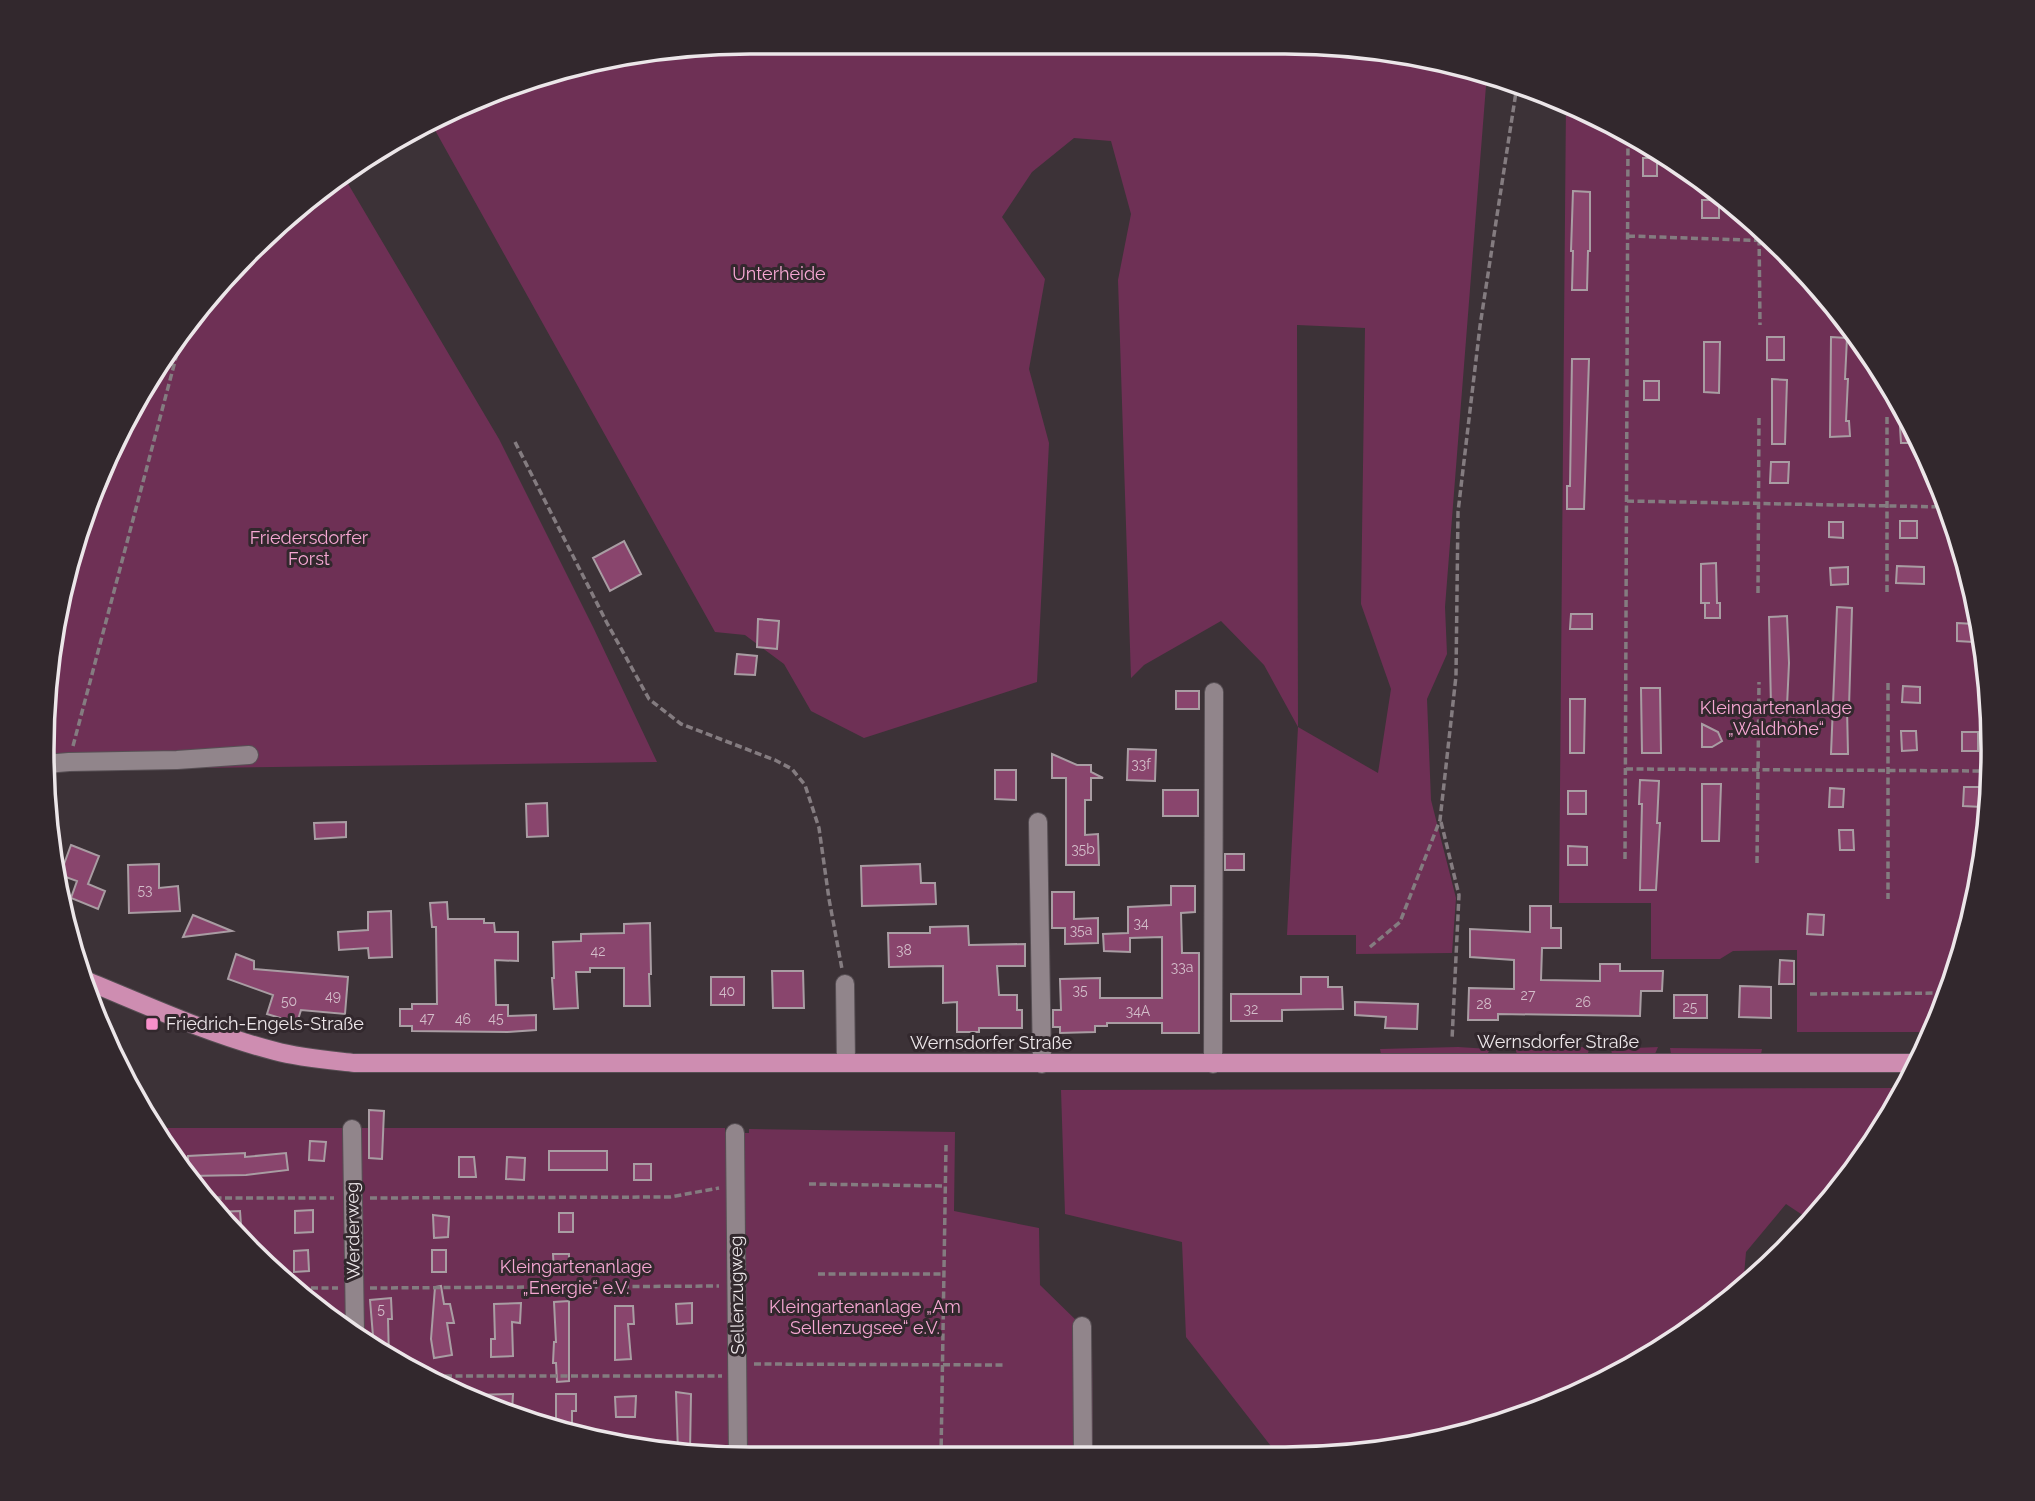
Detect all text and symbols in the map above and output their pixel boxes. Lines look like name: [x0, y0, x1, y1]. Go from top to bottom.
park label: Unterheide: [732, 263, 826, 284]
park label: Friedersdorfer Forst: [250, 527, 369, 569]
park label: Kleingartenanlage „Waldhöhe“: [1700, 697, 1853, 739]
house number: 33f: [1131, 756, 1152, 772]
house number: 35b: [1071, 841, 1095, 857]
house number: 53: [137, 882, 153, 898]
house number: 34: [1133, 915, 1149, 931]
house number: 35a: [1070, 922, 1092, 938]
house number: 38: [896, 942, 912, 958]
house number: 42: [591, 943, 605, 959]
house number: 33a: [1171, 959, 1193, 975]
house number: 35: [1072, 982, 1088, 998]
house number: 40: [719, 983, 735, 999]
house number: 27: [1521, 987, 1536, 1003]
house number: 49: [325, 988, 341, 1004]
house number: 50: [281, 993, 297, 1009]
house number: 26: [1575, 994, 1591, 1010]
house number: 28: [1476, 996, 1492, 1012]
house number: 25: [1683, 999, 1698, 1015]
house number: 32: [1244, 1001, 1258, 1017]
house number: 34A: [1126, 1003, 1151, 1019]
house number: 47: [419, 1010, 435, 1026]
house number: 45: [488, 1010, 504, 1026]
house number: 46: [455, 1011, 471, 1027]
place label: Friedrich-Engels-Straße: [166, 1013, 364, 1034]
marker: Friedrich-Engels-Straße: [144, 1016, 160, 1032]
street label: Wernsdorfer Straße: [1477, 1031, 1639, 1052]
street label: Wernsdorfer Straße: [910, 1032, 1072, 1053]
street label: Werderweg: [341, 1182, 364, 1280]
street label: Sellenzugweg: [725, 1235, 748, 1355]
park label: Kleingartenanlage „Energie“ e.V.: [500, 1256, 653, 1298]
park label: Kleingartenanlage „Am Sellenzugsee“ e.V.: [769, 1296, 961, 1338]
house number: 5: [377, 1301, 385, 1317]

